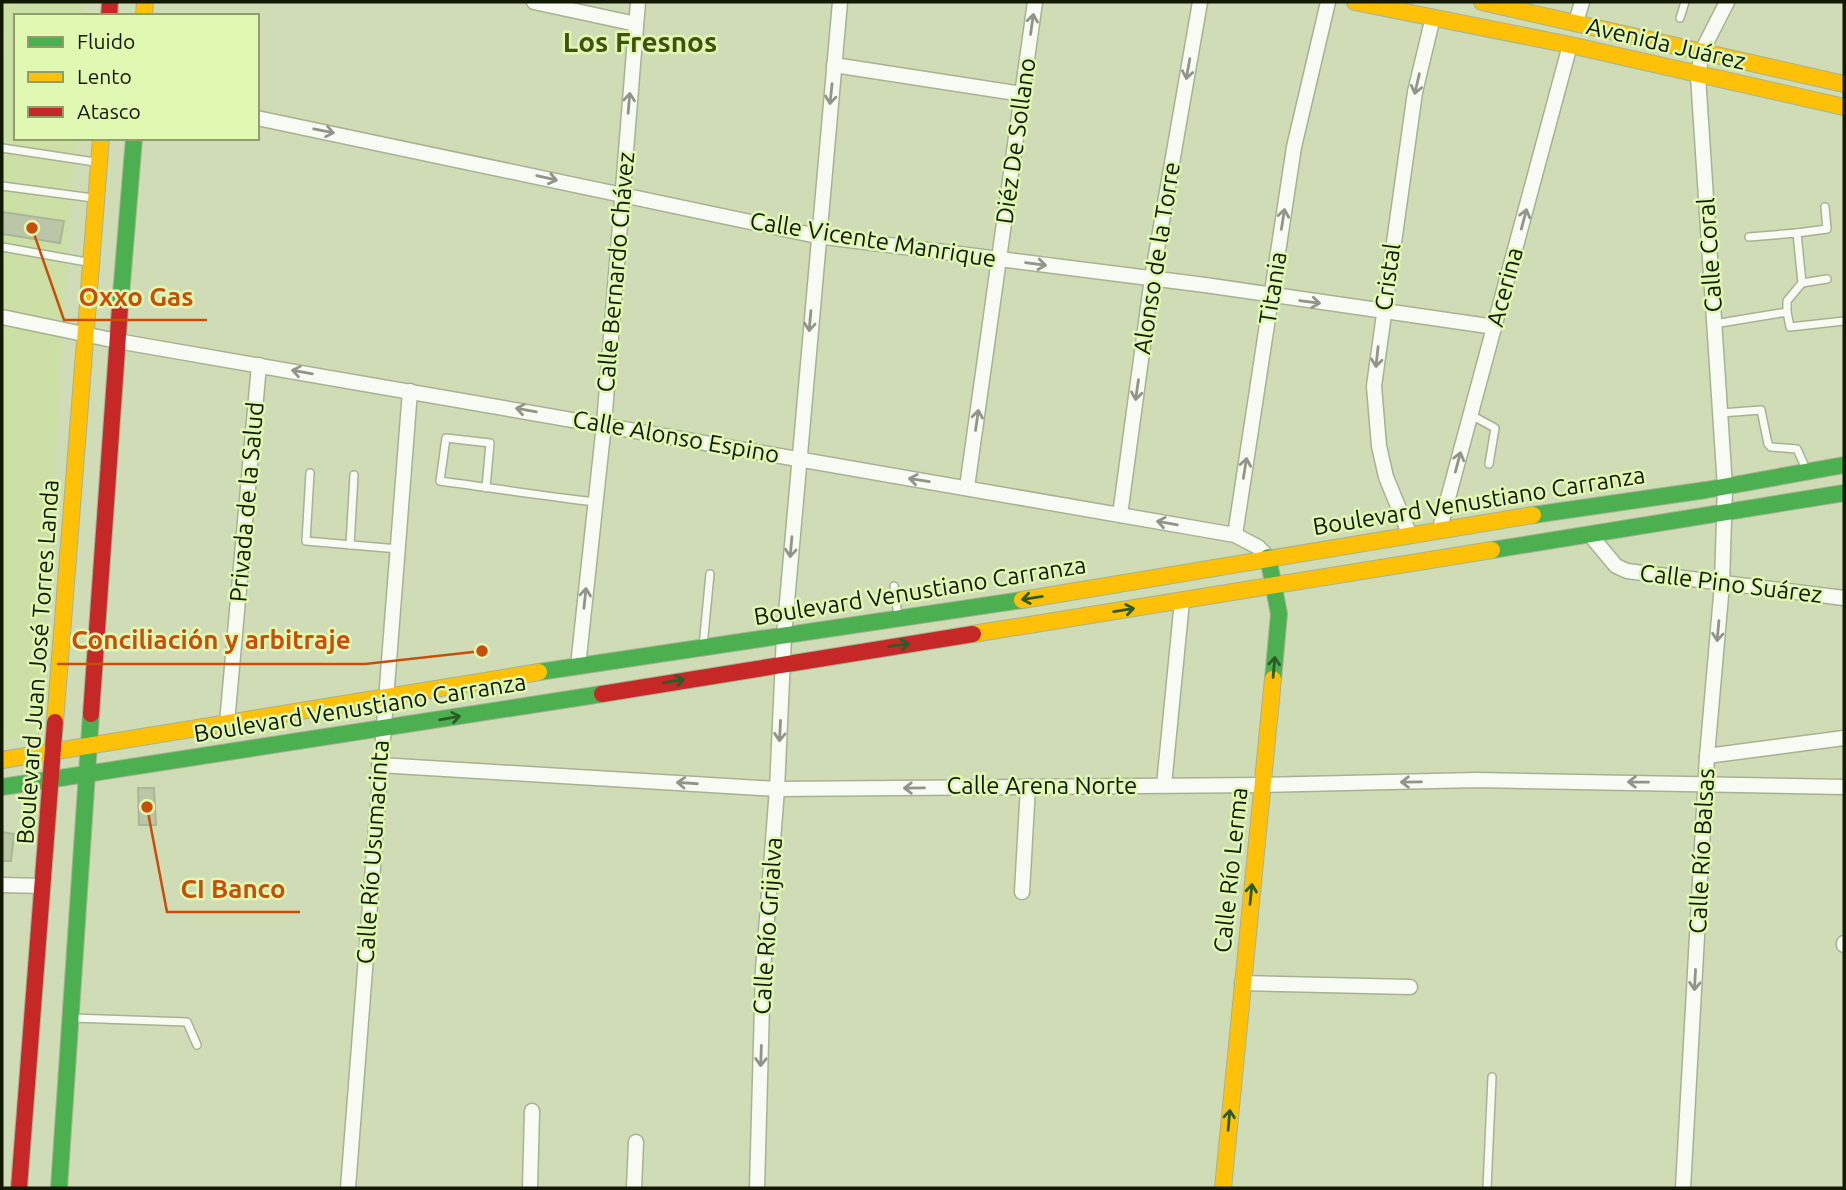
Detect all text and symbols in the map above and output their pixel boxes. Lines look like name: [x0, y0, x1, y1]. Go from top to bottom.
street label: Avenida Juárez: [1584, 12, 1748, 75]
legend: [14, 14, 259, 140]
one-way arrow: [1026, 14, 1039, 36]
district label: Los Fresnos: [563, 26, 717, 57]
text: Fluido: [77, 29, 135, 53]
street label: Diéz De Sollano: [990, 56, 1041, 226]
one-way arrow: [1181, 57, 1194, 80]
text: Lento: [77, 64, 132, 88]
one-way arrow: [1410, 72, 1424, 95]
one-way arrow: [825, 82, 838, 105]
one-way arrow: [623, 93, 636, 115]
text: Atasco: [77, 99, 141, 123]
one-way arrow: [312, 125, 335, 138]
street label: Calle Bernardo Chávez: [592, 151, 639, 393]
street label: Alonso de la Torre: [1128, 160, 1185, 356]
one-way arrow: [535, 172, 558, 185]
street label: Calle Coral: [1692, 197, 1727, 313]
street label: Calle Vicente Manrique: [748, 207, 998, 272]
one-way arrow: [1277, 208, 1290, 231]
one-way arrow: [1518, 208, 1531, 230]
street label: Cristal: [1369, 241, 1406, 313]
street label: Acerina: [1481, 244, 1528, 329]
street label: Titania: [1253, 250, 1292, 326]
one-way arrow: [1024, 258, 1047, 271]
callout: Oxxo Gas: [64, 273, 207, 320]
text: Oxxo Gas: [78, 282, 194, 311]
one-way arrow: [1298, 295, 1321, 308]
one-way arrow: [803, 309, 816, 331]
one-way arrow: [1370, 345, 1383, 368]
one-way arrow: [291, 365, 314, 378]
one-way arrow: [1130, 379, 1143, 401]
street label: Privada de la Salud: [224, 401, 269, 603]
one-way arrow: [515, 403, 538, 417]
street label: Calle Alonso Espino: [571, 405, 782, 468]
one-way arrow: [971, 409, 984, 431]
one-way arrow: [1452, 452, 1465, 474]
one-way arrow: [1239, 457, 1252, 480]
street label: Boulevard Venustiano Carranza: [1311, 461, 1647, 540]
one-way arrow: [908, 473, 931, 486]
street label: Boulevard Juan José Torres Landa: [11, 479, 64, 845]
one-way arrow: [1156, 516, 1179, 530]
one-way arrow: [784, 536, 797, 558]
street label: Boulevard Venustiano Carranza: [752, 551, 1088, 630]
street label: Calle Pino Suárez: [1638, 559, 1824, 608]
one-way arrow: [579, 588, 592, 610]
one-way arrow: [1021, 592, 1044, 605]
one-way arrow: [1112, 603, 1135, 616]
callout: Conciliación y arbitraje: [57, 617, 365, 664]
one-way arrow: [1711, 619, 1724, 642]
text: Conciliación y arbitraje: [71, 625, 351, 654]
one-way arrow: [887, 638, 910, 651]
one-way arrow: [1268, 657, 1281, 679]
street label: Boulevard Venustiano Carranza: [192, 668, 528, 747]
one-way arrow: [662, 674, 685, 687]
one-way arrow: [438, 711, 461, 724]
one-way arrow: [773, 720, 786, 743]
street label: Calle Río Usumacinta: [351, 739, 394, 965]
street label: Calle Río Balsas: [1684, 767, 1719, 934]
street label: Calle Arena Norte: [947, 772, 1137, 799]
one-way arrow: [1400, 775, 1423, 788]
one-way arrow: [1627, 775, 1650, 788]
one-way arrow: [676, 776, 698, 789]
one-way arrow: [903, 781, 926, 794]
street label: Calle Río Lerma: [1208, 786, 1253, 954]
street label: Calle Río Grijalva: [748, 836, 787, 1016]
callout: CI Banco: [167, 865, 300, 912]
text: CI Banco: [180, 874, 286, 903]
one-way arrow: [1245, 883, 1258, 906]
one-way arrow: [1688, 969, 1701, 991]
one-way arrow: [754, 1045, 767, 1068]
one-way arrow: [1223, 1109, 1236, 1132]

